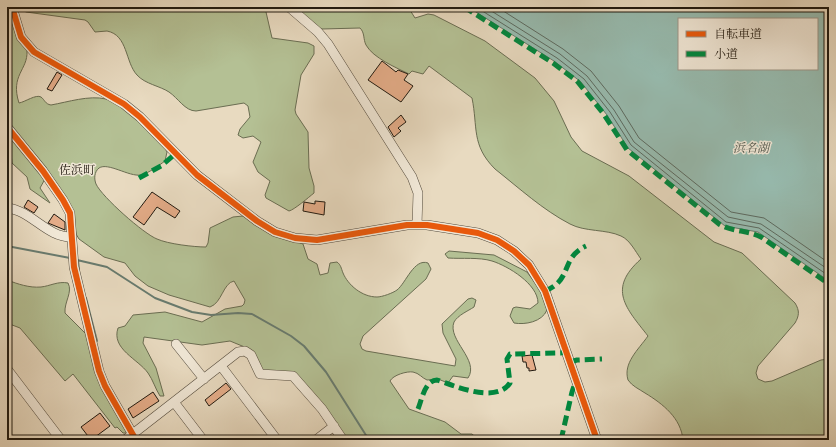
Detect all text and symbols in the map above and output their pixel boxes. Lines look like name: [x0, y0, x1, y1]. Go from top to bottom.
legend: [678, 18, 818, 70]
text: 自転車道: [714, 27, 762, 42]
text: 小道: [714, 47, 738, 62]
water label: 浜名湖: [733, 141, 771, 156]
district label: 佐浜町: [59, 163, 95, 178]

